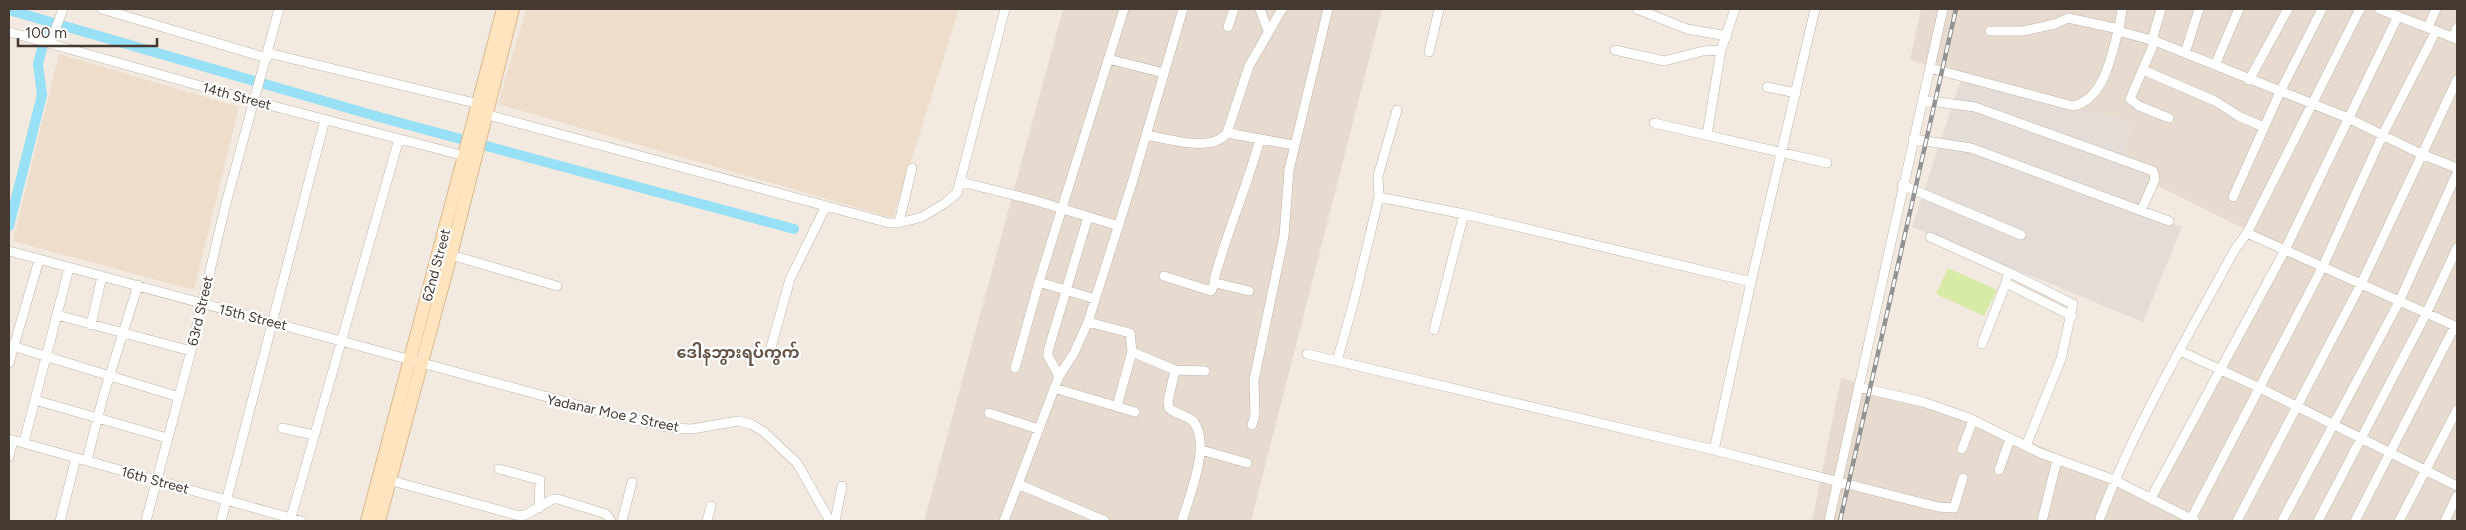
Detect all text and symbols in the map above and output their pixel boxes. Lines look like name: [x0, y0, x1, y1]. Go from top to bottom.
scale bar: [18, 15, 156, 47]
text: 100 m: [25, 24, 67, 42]
street label: 14th Street: [201, 79, 273, 114]
street label: 62nd Street: [419, 227, 454, 303]
street label: 63rd Street: [184, 275, 217, 348]
street label: 15th Street: [217, 301, 289, 334]
district label: ဒေါနဘွားရပ်ကွက်: [676, 341, 800, 366]
street label: Yadanar Moe 2 Street: [545, 391, 681, 436]
street label: 16th Street: [119, 463, 191, 498]

